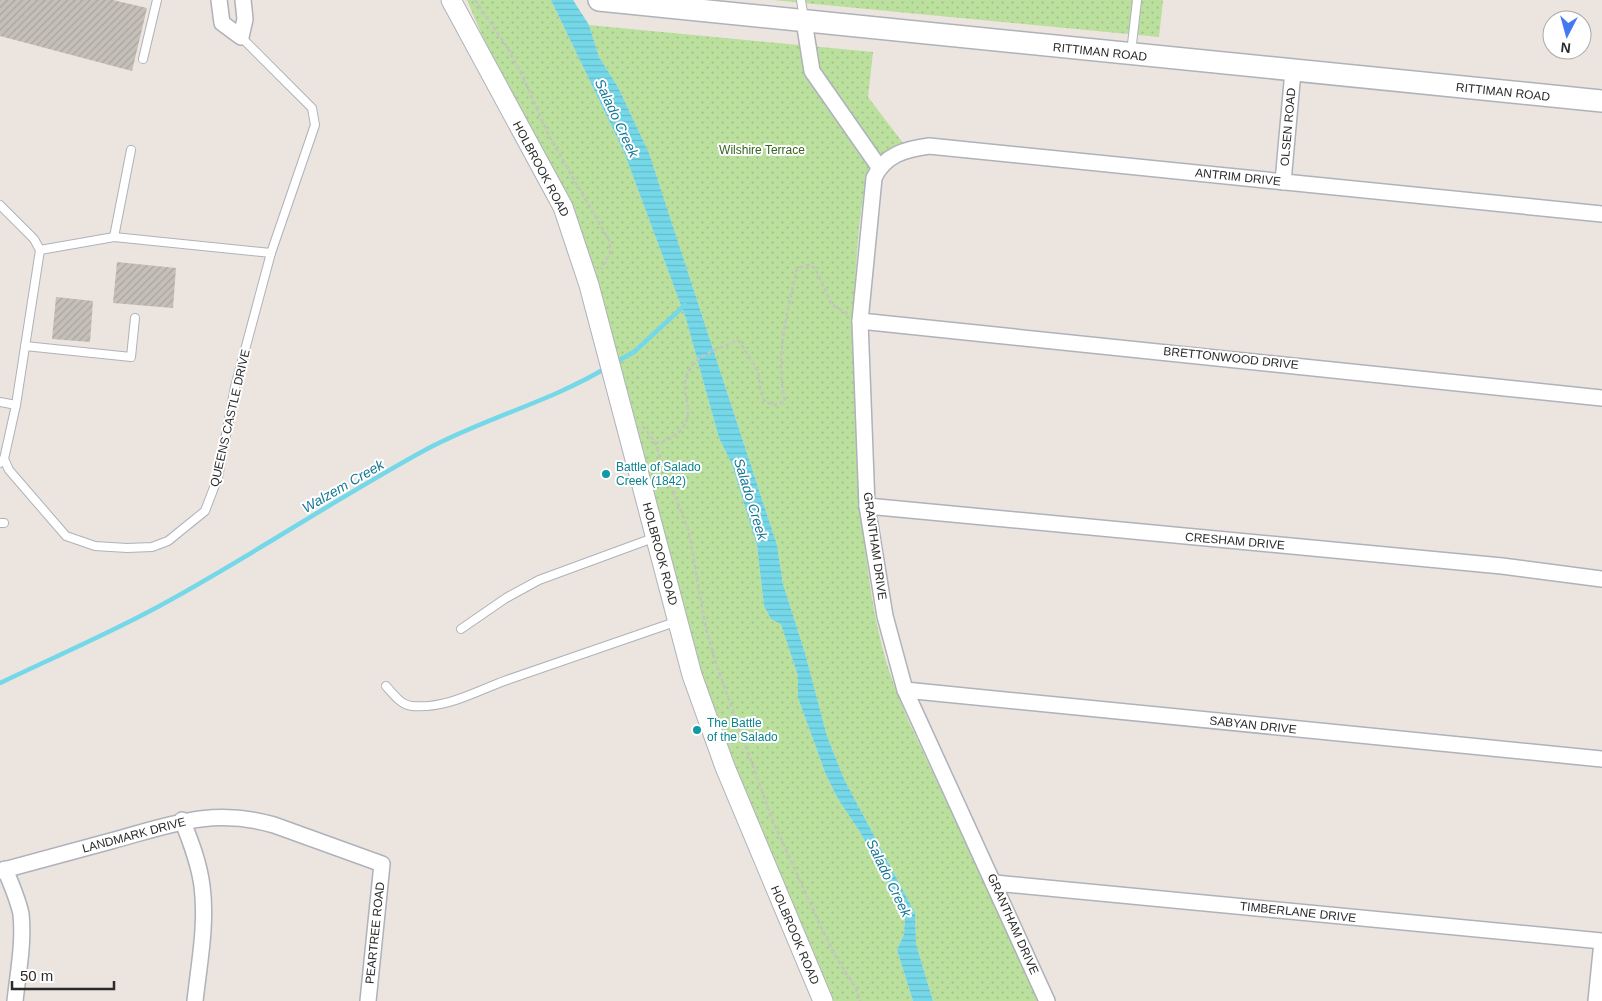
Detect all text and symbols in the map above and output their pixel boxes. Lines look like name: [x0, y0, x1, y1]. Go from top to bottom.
north arrow: [1542, 10, 1592, 60]
text: N: [1560, 39, 1572, 56]
street label: RITTIMAN ROAD: [1052, 40, 1148, 64]
water label: Salado Creek: [592, 76, 643, 161]
street label: RITTIMAN ROAD: [1455, 80, 1551, 104]
street label: OLSEN ROAD: [1278, 87, 1298, 167]
street label: HOLBROOK ROAD: [510, 119, 572, 219]
park label: Wilshire Terrace: [719, 143, 805, 157]
street label: ANTRIM DRIVE: [1194, 166, 1282, 188]
street label: BRETTONWOOD DRIVE: [1163, 344, 1299, 372]
street label: QUEENS CASTLE DRIVE: [207, 348, 253, 488]
water label: Walzem Creek: [299, 456, 388, 516]
water label: Salado Creek: [731, 456, 771, 543]
place label: Battle of Salado Creek (1842): [616, 460, 701, 488]
marker: Battle of Salado Creek (1842): [600, 468, 612, 480]
street label: GRANTHAM DRIVE: [861, 491, 889, 601]
street label: HOLBROOK ROAD: [640, 501, 681, 607]
street label: CRESHAM DRIVE: [1185, 530, 1285, 552]
street label: SABYAN DRIVE: [1209, 713, 1297, 737]
place label: The Battle of the Salado: [707, 716, 778, 744]
marker: The Battle of the Salado: [691, 724, 703, 736]
street label: LANDMARK DRIVE: [81, 814, 187, 856]
water label: Salado Creek: [863, 836, 915, 921]
street label: GRANTHAM DRIVE: [985, 872, 1041, 976]
street label: PEARTREE ROAD: [363, 881, 387, 985]
street label: HOLBROOK ROAD: [768, 883, 822, 987]
street label: TIMBERLANE DRIVE: [1239, 899, 1357, 925]
scale bar: [12, 958, 115, 990]
text: 50 m: [20, 967, 53, 984]

